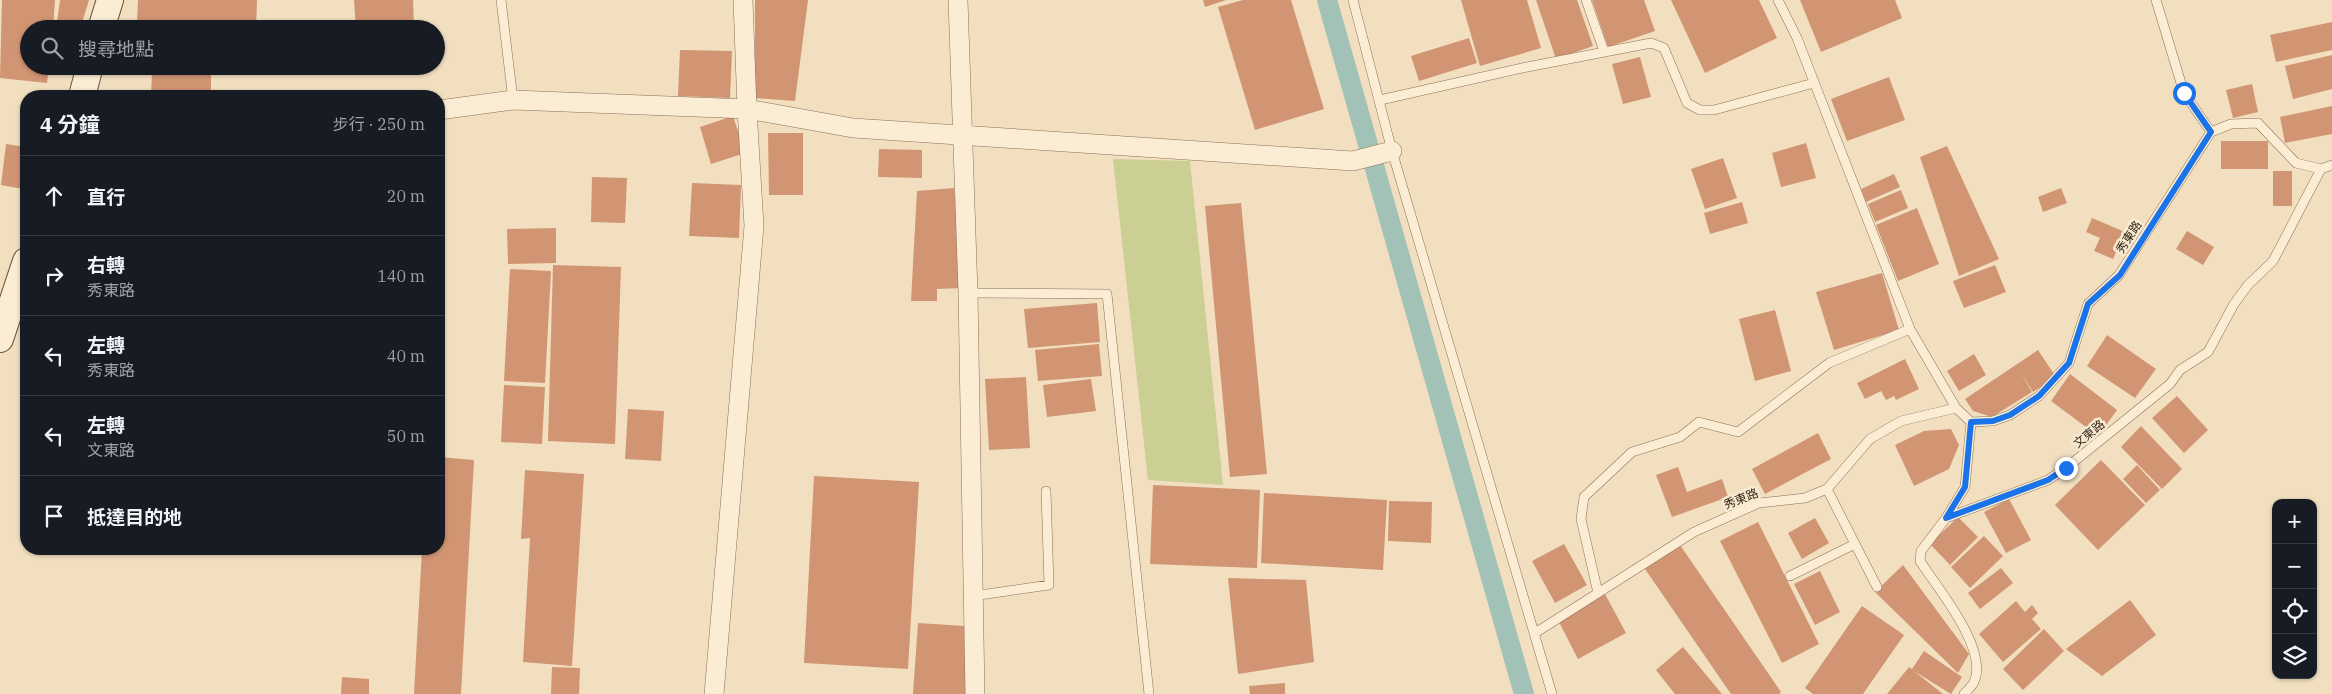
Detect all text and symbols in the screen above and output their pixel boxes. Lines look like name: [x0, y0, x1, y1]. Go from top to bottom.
search box: [20, 20, 445, 75]
icon: search: [38, 34, 66, 62]
text: 搜尋地點: [78, 37, 154, 61]
route start: [2173, 82, 2196, 105]
text: 4 分鐘: [40, 110, 99, 138]
text: 步行 · 250 m: [333, 114, 425, 134]
icon: ahead: [40, 182, 68, 210]
text: 直行: [87, 185, 125, 209]
text: 20 m: [387, 186, 425, 206]
street label: 秀東路: [2112, 218, 2145, 256]
text: 右轉: [87, 253, 125, 277]
icon: right: [40, 262, 68, 290]
text: 140 m: [377, 266, 425, 286]
text: 秀東路: [87, 280, 135, 300]
text: 左轉: [87, 333, 125, 357]
icon: left: [40, 342, 68, 370]
text: 40 m: [387, 346, 425, 366]
text: 秀東路: [87, 360, 135, 380]
text: 左轉: [87, 413, 125, 437]
street label: 文東路: [2070, 416, 2107, 451]
icon: left: [40, 422, 68, 450]
text: 50 m: [387, 426, 425, 446]
text: 文東路: [87, 440, 135, 460]
route end: [2055, 457, 2078, 480]
street label: 秀東路: [1721, 485, 1760, 512]
map controls: [2272, 499, 2317, 679]
button: +: [2272, 499, 2317, 544]
icon: arrive: [40, 502, 68, 530]
text: 抵達目的地: [87, 505, 182, 529]
button: −: [2272, 544, 2317, 589]
button: locate: [2272, 589, 2317, 634]
button: layers: [2272, 634, 2317, 679]

